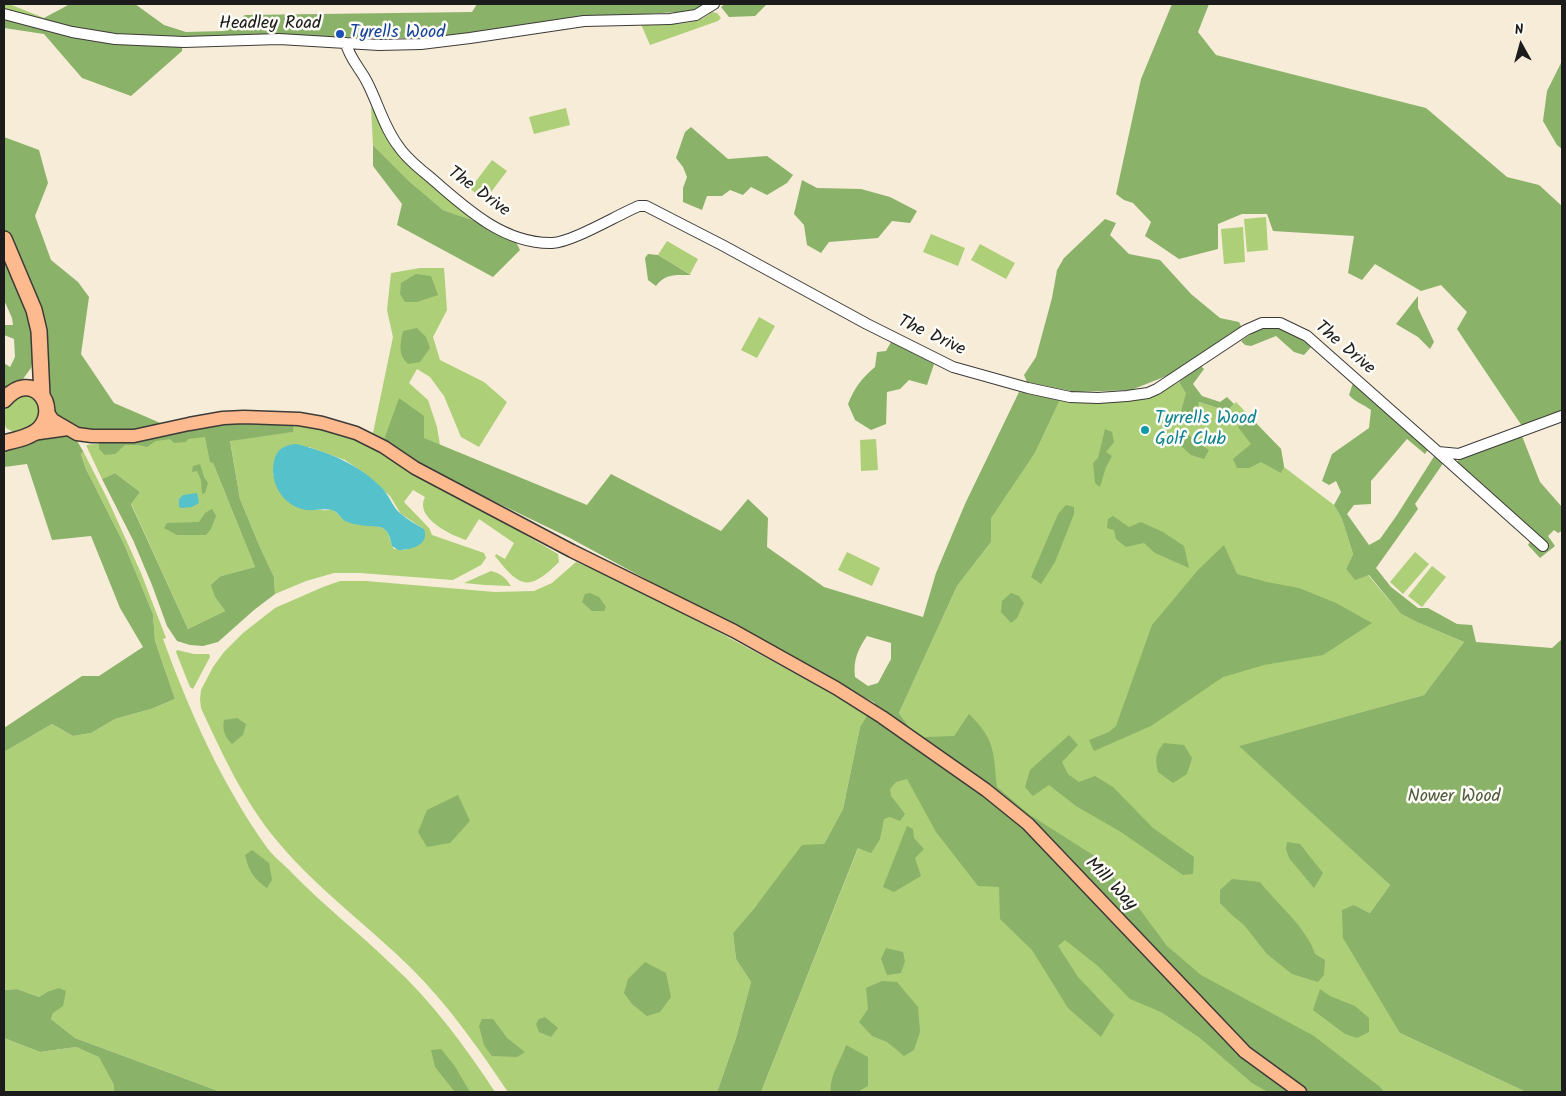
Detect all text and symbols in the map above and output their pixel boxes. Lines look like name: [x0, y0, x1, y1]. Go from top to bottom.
street label: Headley Road: [219, 14, 321, 36]
text: N: [1513, 19, 1525, 42]
north arrow: [1496, 20, 1546, 70]
place label: Tyrells Wood: [350, 23, 445, 45]
marker: Tyrells Wood: [334, 28, 346, 40]
street label: The Drive: [442, 163, 514, 223]
street label: The Drive: [894, 312, 968, 362]
street label: The Drive: [1309, 318, 1379, 380]
place label: Tyrrells Wood Golf Club: [1155, 409, 1256, 452]
marker: Tyrrells Wood Golf Club: [1139, 424, 1151, 436]
park label: Nower Wood: [1407, 787, 1501, 809]
street label: Mill Way: [1079, 854, 1141, 916]

